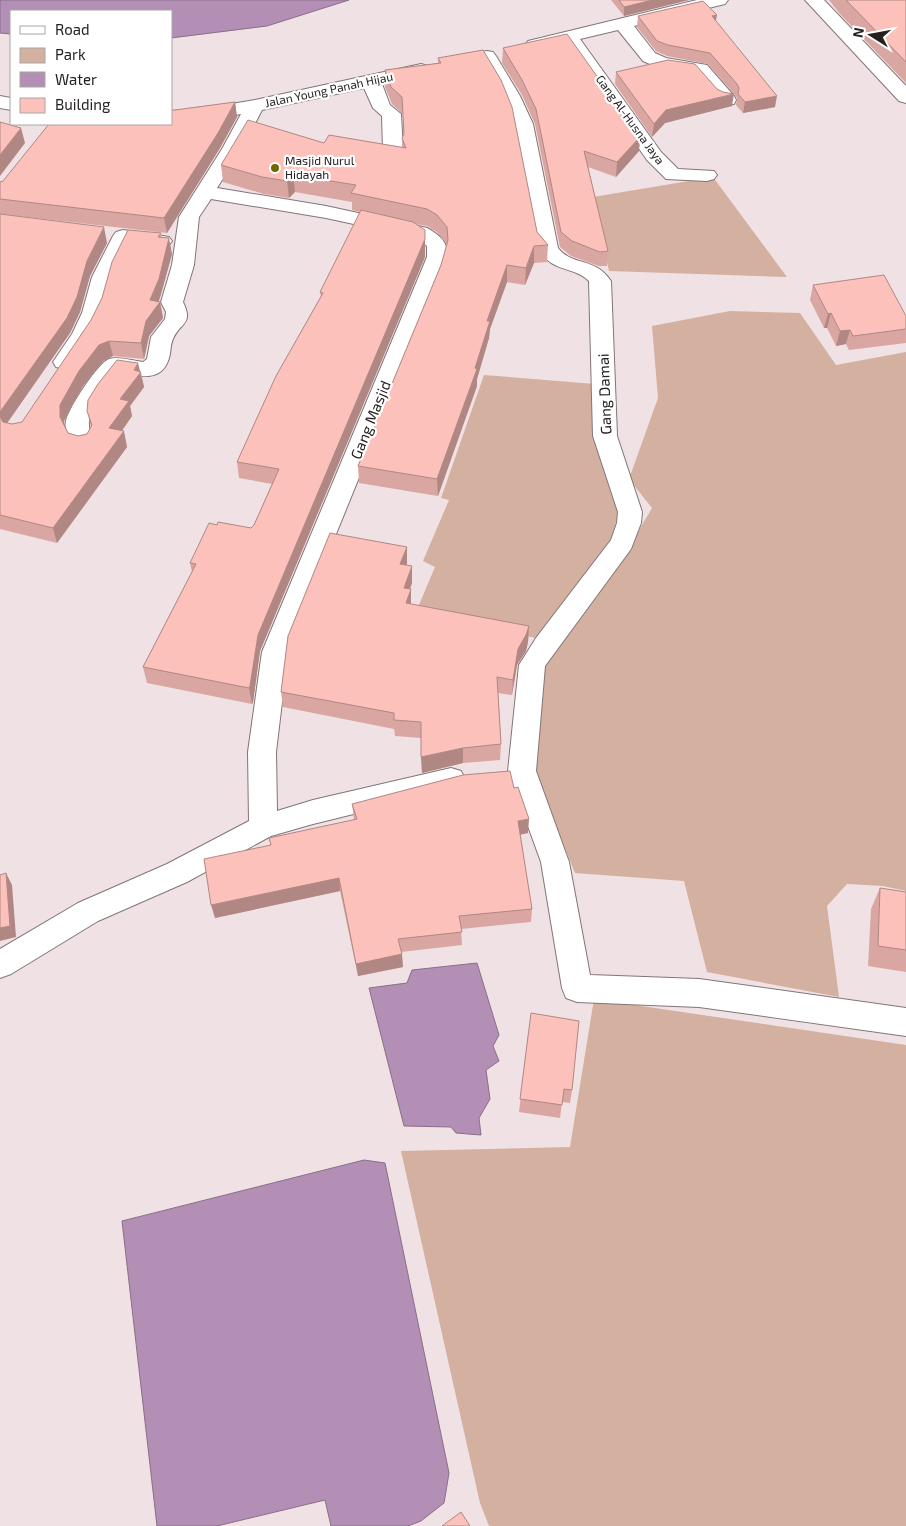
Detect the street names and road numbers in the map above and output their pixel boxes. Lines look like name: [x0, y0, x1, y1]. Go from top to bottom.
street label: Jalan Young Panah Hijau: [264, 69, 394, 110]
street label: Gang Al-Husna Jaya: [594, 72, 668, 167]
street label: Gang Damai: [594, 353, 614, 435]
street label: Gang Masjid: [346, 378, 395, 462]

